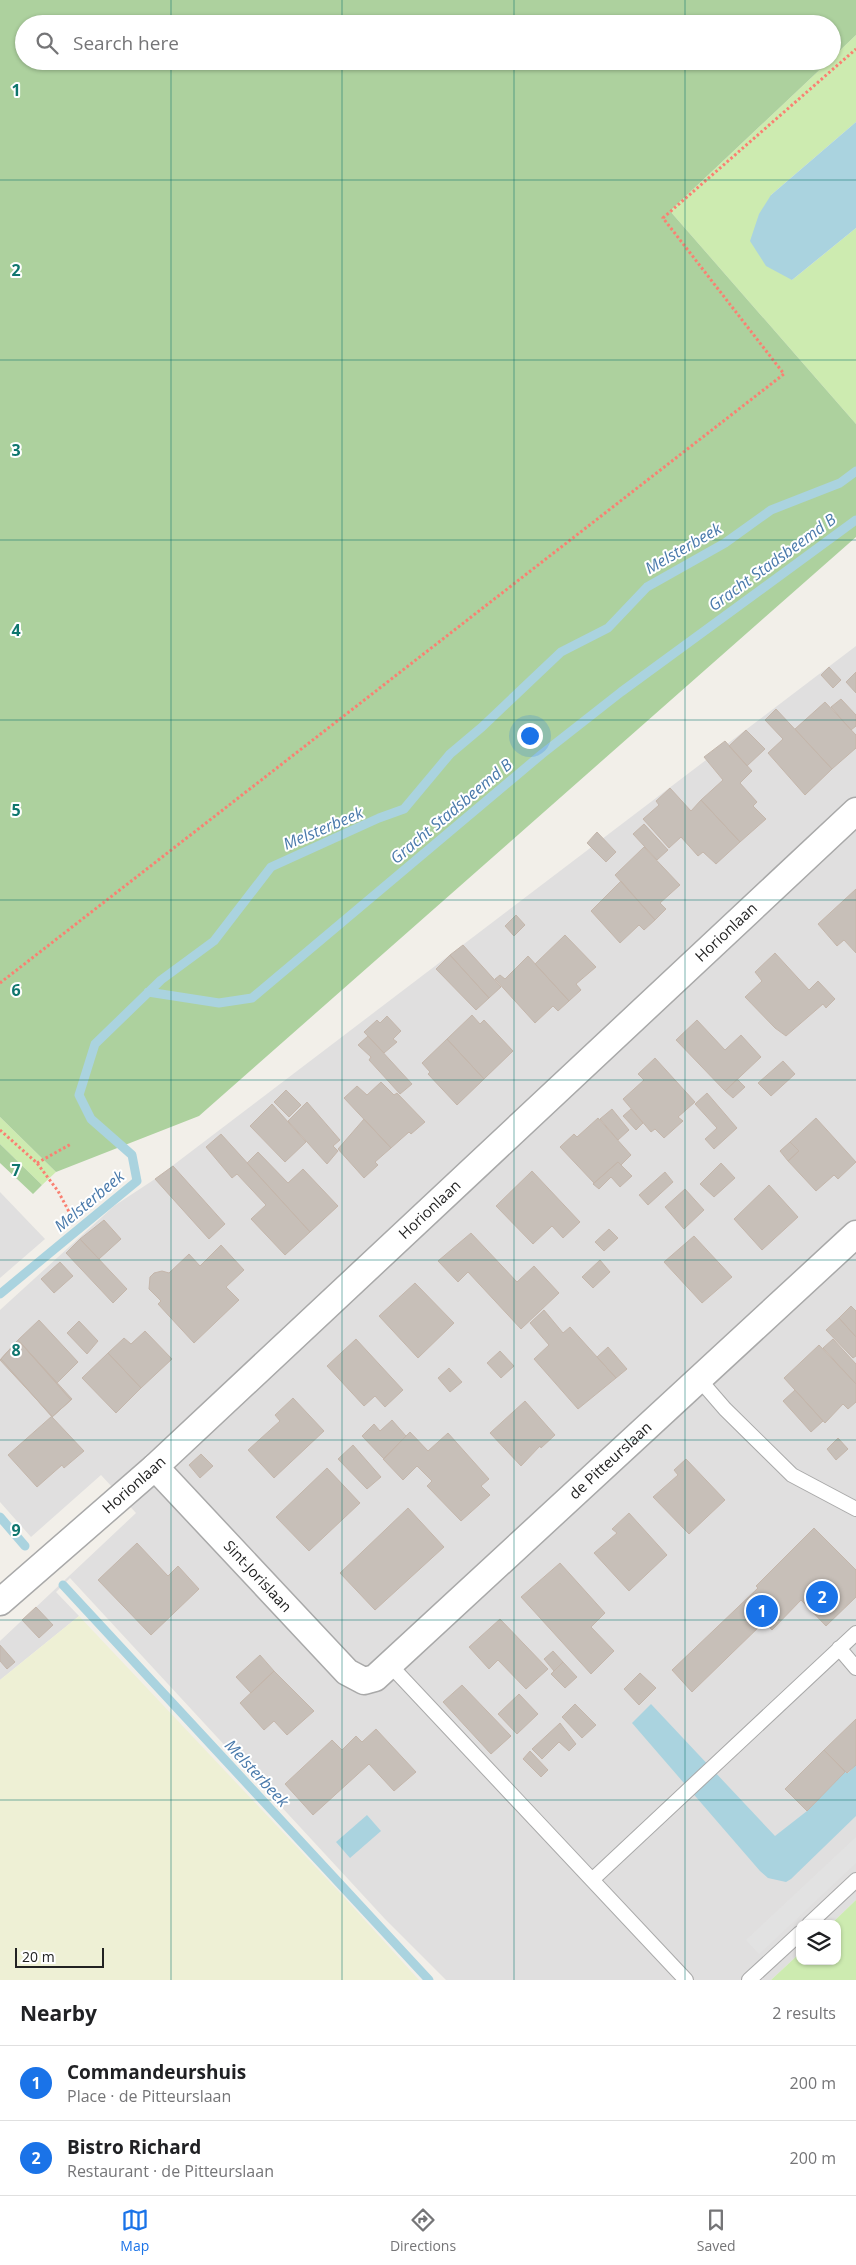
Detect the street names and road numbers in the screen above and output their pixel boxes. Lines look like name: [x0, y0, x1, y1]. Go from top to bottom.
street label: Horionlaan: [690, 898, 761, 966]
street label: Horionlaan: [394, 1175, 464, 1243]
street label: de Pitteurslaan: [564, 1417, 655, 1503]
street label: Horionlaan: [98, 1451, 169, 1517]
street label: Sint-Jorislaan: [220, 1536, 297, 1616]

